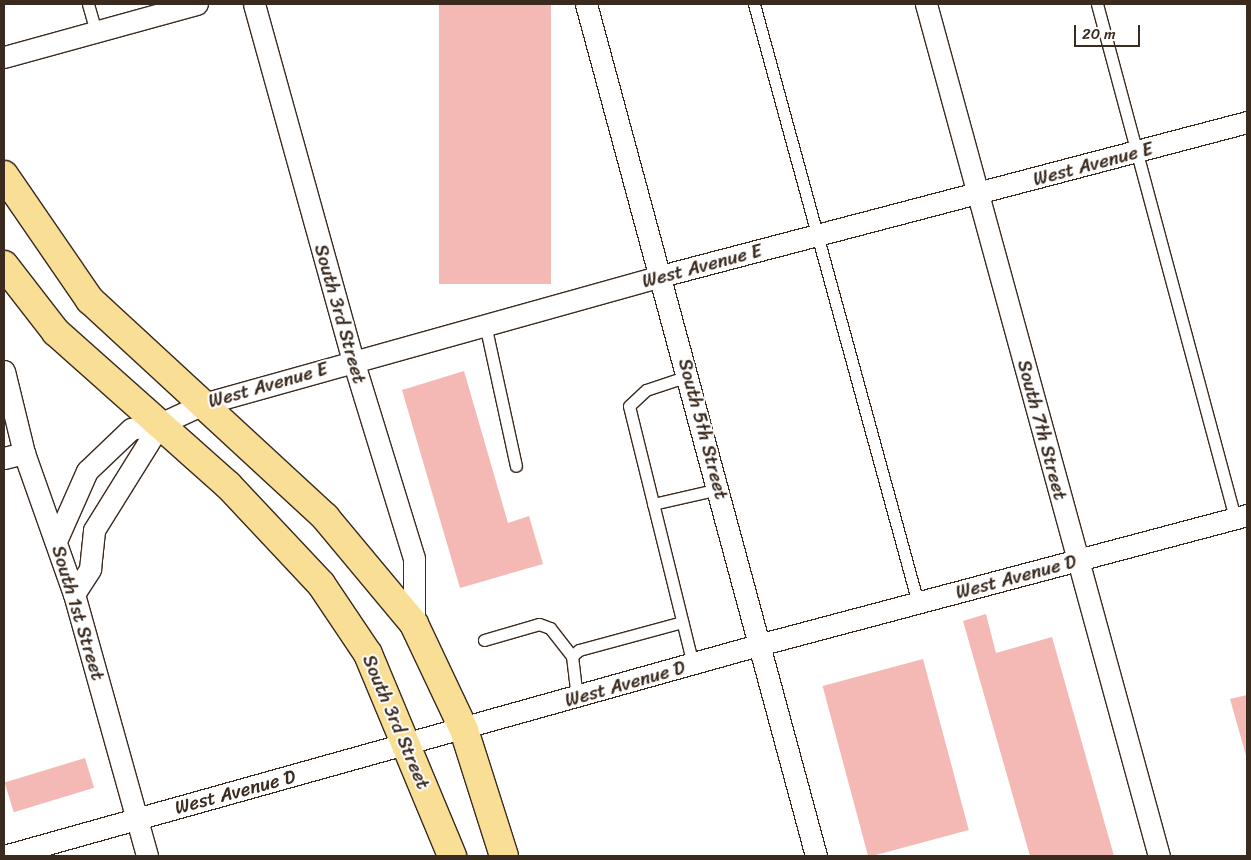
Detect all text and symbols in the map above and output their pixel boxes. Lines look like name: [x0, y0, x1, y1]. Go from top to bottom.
scale bar: [1076, 15, 1142, 47]
text: 20 m: [1082, 21, 1116, 47]
street label: West Avenue E: [1031, 137, 1155, 191]
street label: West Avenue E: [640, 239, 764, 293]
street label: South 3rd Street: [309, 242, 371, 386]
street label: South 5th Street: [673, 356, 733, 502]
street label: West Avenue E: [206, 357, 330, 413]
street label: South 7th Street: [1012, 357, 1072, 503]
street label: South 1st Street: [47, 543, 109, 683]
street label: West Avenue D: [953, 550, 1079, 604]
street label: South 3rd Street: [357, 652, 435, 792]
street label: West Avenue D: [563, 656, 687, 712]
street label: West Avenue D: [172, 765, 298, 819]

